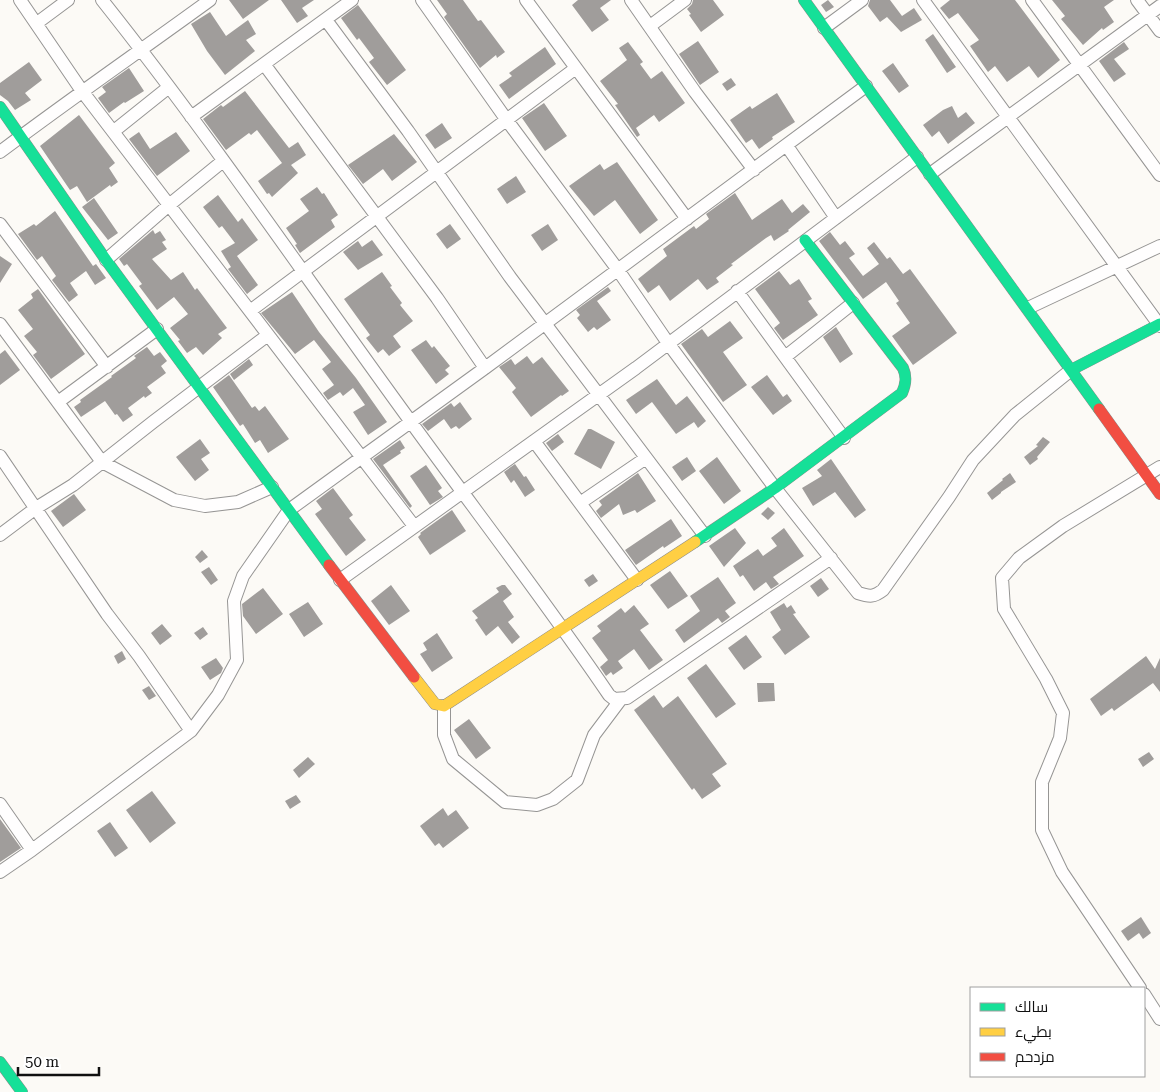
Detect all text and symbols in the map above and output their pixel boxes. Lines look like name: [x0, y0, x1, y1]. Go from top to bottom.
legend: [970, 987, 1145, 1077]
text: سالك: [1015, 998, 1048, 1016]
text: بطيء: [1015, 1023, 1052, 1044]
scale bar: [18, 1044, 99, 1076]
text: مزدحم: [1015, 1048, 1055, 1067]
text: 50 m: [25, 1053, 60, 1071]

